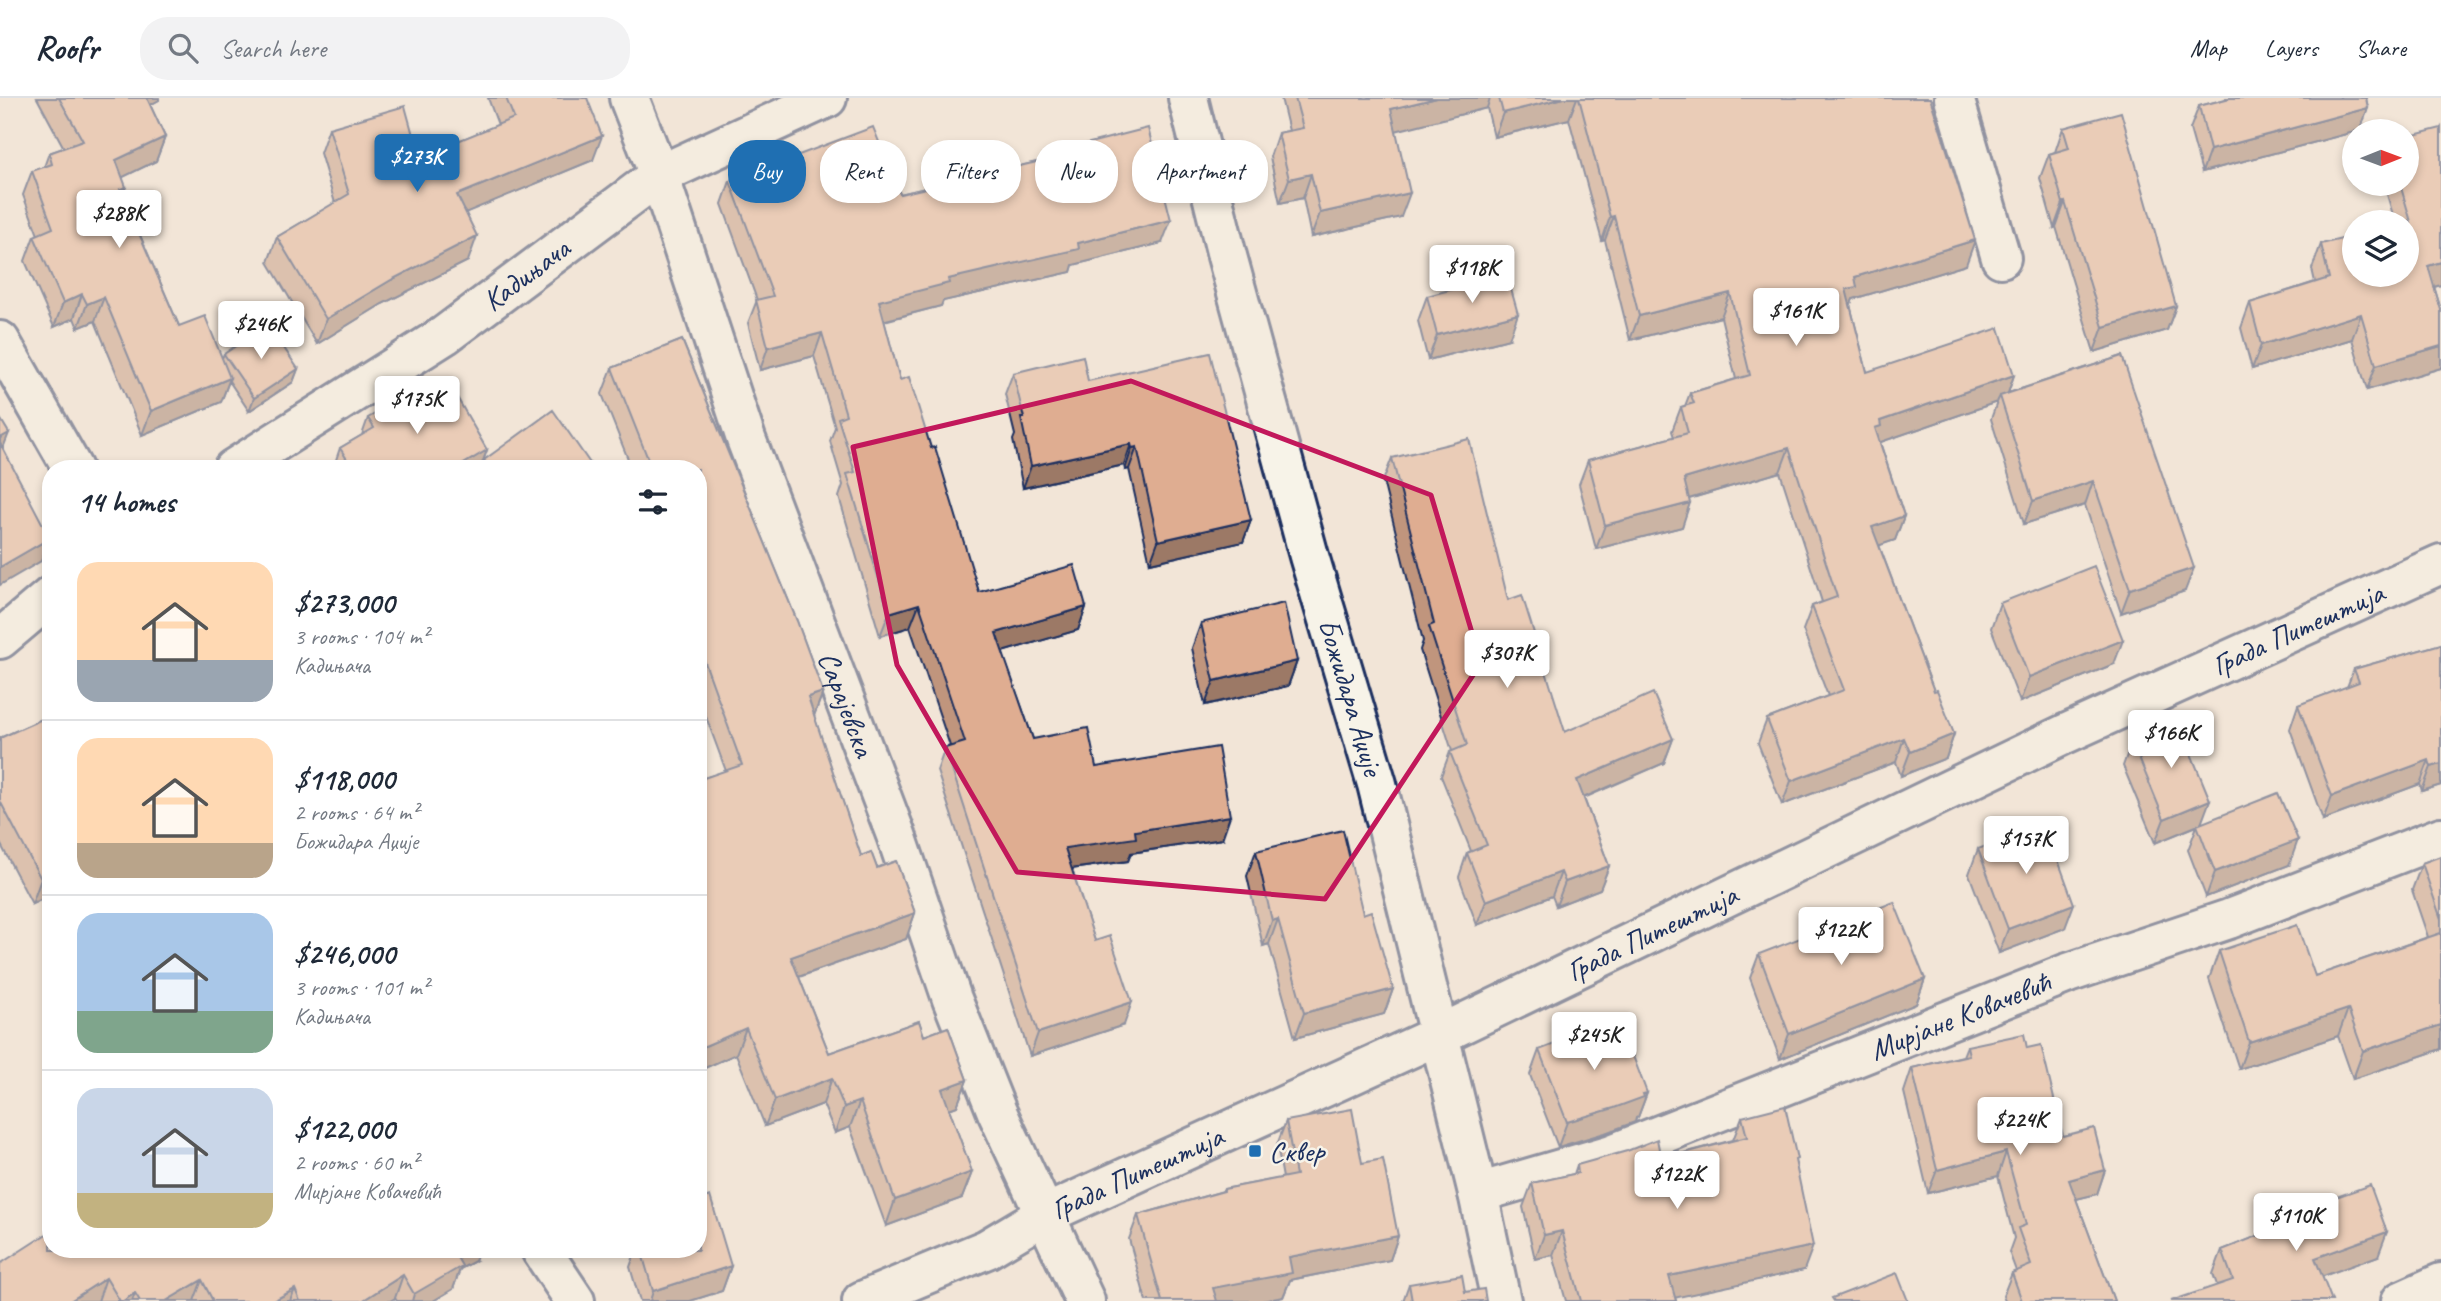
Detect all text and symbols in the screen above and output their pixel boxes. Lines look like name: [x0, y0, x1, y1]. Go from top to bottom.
search box: [140, 17, 630, 80]
text: Roofr: [35, 27, 98, 69]
icon: search: [164, 29, 202, 67]
text: Search here: [220, 32, 326, 65]
text: Map: [2190, 33, 2227, 63]
text: Layers: [2265, 33, 2318, 63]
text: Share: [2356, 33, 2406, 63]
north arrow: [2342, 119, 2418, 196]
map controls: [2342, 119, 2419, 287]
pin: $273K: [368, 134, 466, 194]
chip: Buy: [728, 140, 806, 203]
chip: Rent: [820, 140, 907, 203]
chip: Filters: [921, 140, 1021, 203]
chip: New: [1035, 140, 1118, 203]
chip: Apartment: [1132, 140, 1268, 203]
text: $273K: [391, 142, 444, 171]
pin: $288K: [70, 190, 168, 250]
text: $288K: [92, 198, 146, 227]
button: layers: [2342, 210, 2419, 287]
street label: Кадињача: [475, 228, 579, 319]
pin: $118K: [1423, 246, 1521, 305]
text: $118K: [1445, 253, 1499, 282]
pin: $161K: [1747, 288, 1845, 348]
text: $161K: [1769, 296, 1823, 325]
pin: $246K: [212, 302, 310, 361]
text: $246K: [234, 309, 288, 338]
pin: $175K: [368, 376, 466, 436]
text: $175K: [391, 384, 443, 413]
text: 14 homes: [77, 483, 175, 521]
icon: filters: [634, 483, 672, 521]
street label: Града Питештија: [2206, 573, 2392, 684]
text: $273,000: [294, 584, 394, 622]
icon: home: [133, 590, 217, 674]
street label: Божидара Аџије: [1310, 614, 1393, 782]
text: 3 rooms · 104 m²: [294, 622, 429, 651]
pin: $307K: [1458, 630, 1556, 690]
text: $307K: [1481, 638, 1534, 667]
street label: Сарајевска: [809, 646, 884, 764]
text: Кадињача: [294, 651, 370, 680]
pin: $166K: [2122, 710, 2220, 770]
text: $166K: [2144, 718, 2198, 747]
text: $118,000: [294, 760, 394, 798]
icon: home: [133, 766, 217, 850]
text: 2 rooms · 64 m²: [294, 798, 418, 827]
pin: $157K: [1977, 816, 2075, 876]
text: $157K: [2000, 824, 2052, 853]
text: Божидара Аџије: [294, 827, 418, 856]
street label: Града Питештија: [1560, 875, 1745, 990]
pin: $122K: [1792, 908, 1890, 967]
text: $122K: [1814, 915, 1868, 944]
text: $246,000: [294, 935, 395, 973]
icon: home: [133, 941, 217, 1025]
street label: Мирјане Ковачевић: [1864, 962, 2058, 1069]
text: 3 rooms · 101 m²: [294, 973, 429, 1002]
text: Кадињача: [294, 1002, 370, 1031]
pin: $245K: [1545, 1012, 1643, 1072]
text: $245K: [1568, 1020, 1620, 1049]
pin: $224K: [1971, 1098, 2069, 1157]
text: $224K: [1993, 1105, 2047, 1134]
text: $122,000: [294, 1110, 394, 1148]
icon: home: [133, 1116, 217, 1200]
street label: Града Питештија: [1045, 1116, 1231, 1228]
place label: Сквер: [1269, 1132, 1326, 1170]
marker: Сквер: [1247, 1143, 1263, 1159]
text: 2 rooms · 60 m²: [294, 1148, 418, 1177]
pin: $122K: [1628, 1152, 1726, 1211]
text: $122K: [1650, 1159, 1704, 1188]
text: Мирјане Ковачевић: [294, 1177, 440, 1206]
pin: $110K: [2247, 1194, 2345, 1253]
text: $110K: [2269, 1201, 2323, 1230]

